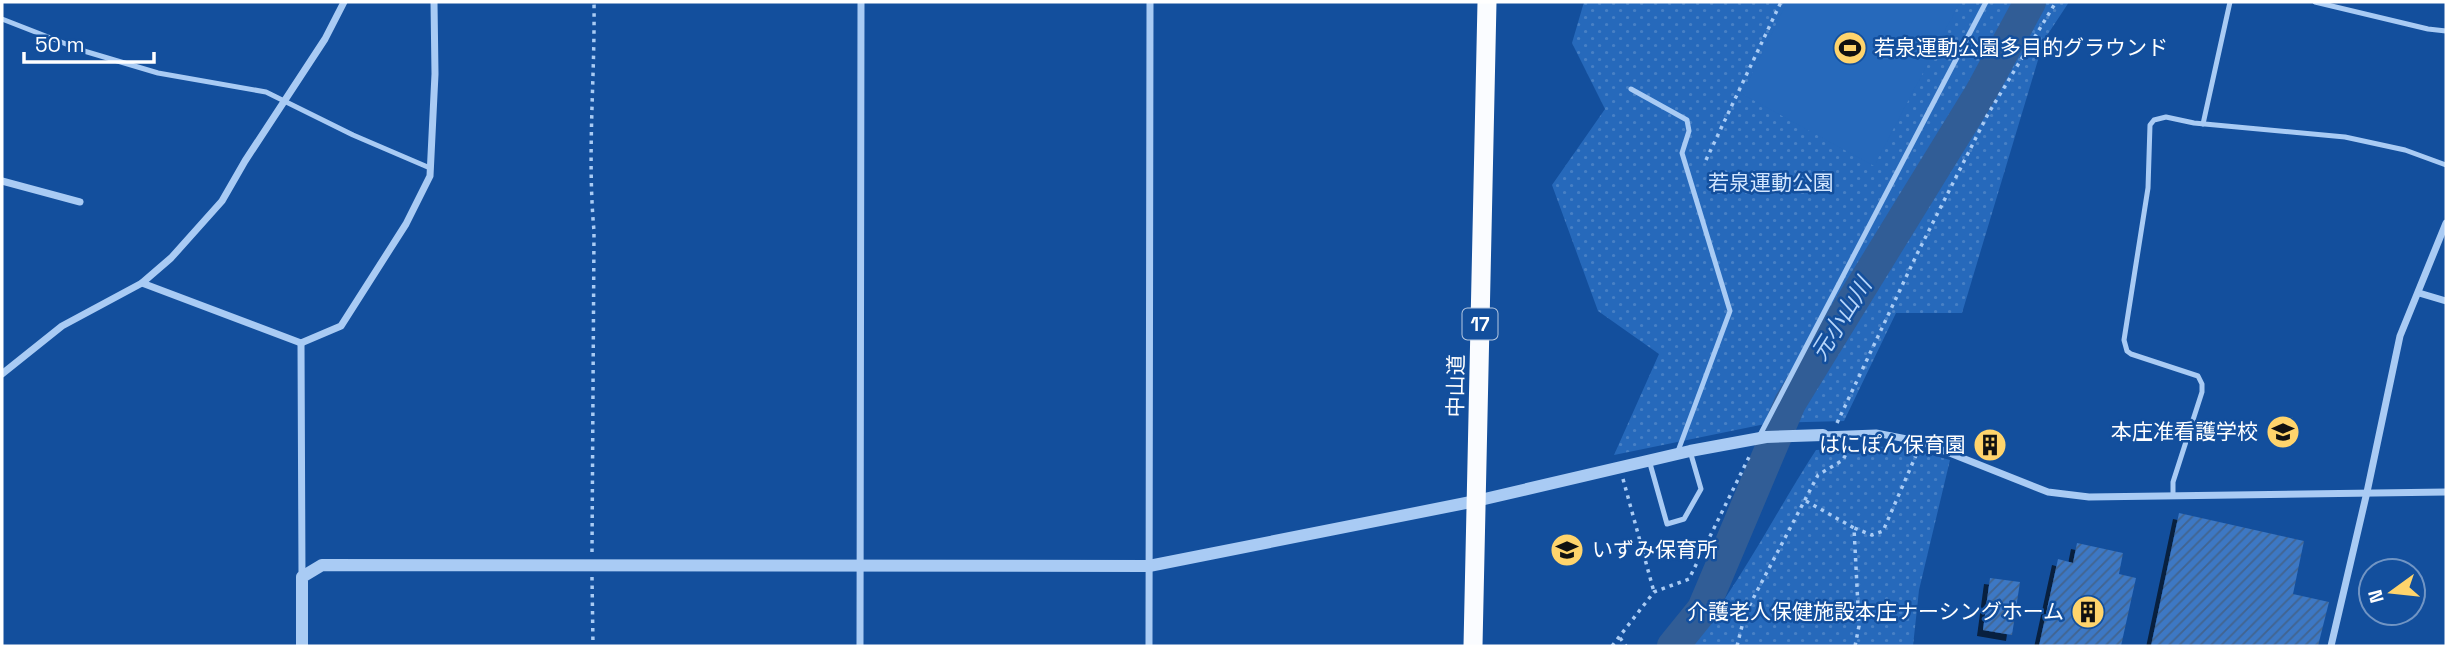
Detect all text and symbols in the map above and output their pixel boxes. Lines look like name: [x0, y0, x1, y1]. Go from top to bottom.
scale bar: [24, 21, 154, 65]
sports icon: 若泉運動公園多目的グラウンド: [1831, 29, 1869, 67]
text: 50 m: [35, 31, 85, 58]
place label: 若泉運動公園多目的グラウンド: [1874, 34, 2168, 61]
park label: 若泉運動公園: [1708, 169, 1834, 196]
water label: 元小山川: [1804, 269, 1880, 366]
road number: 17: [1462, 308, 1498, 340]
street label: 中山道: [1441, 354, 1470, 418]
school or university icon: 本庄准看護学校: [2264, 413, 2302, 451]
place label: 本庄准看護学校: [2111, 418, 2258, 445]
building icon: はにぽん保育園: [1971, 426, 2009, 464]
place label: はにぽん保育園: [1819, 431, 1966, 458]
school or university icon: いずみ保育所: [1548, 531, 1586, 569]
place label: いずみ保育所: [1592, 536, 1718, 563]
north arrow: [2357, 557, 2427, 627]
text: N: [2362, 587, 2390, 606]
building icon: 介護老人保健施設本庄ナーシングホーム: [2069, 593, 2107, 631]
place label: 介護老人保健施設本庄ナーシングホーム: [1687, 598, 2064, 625]

